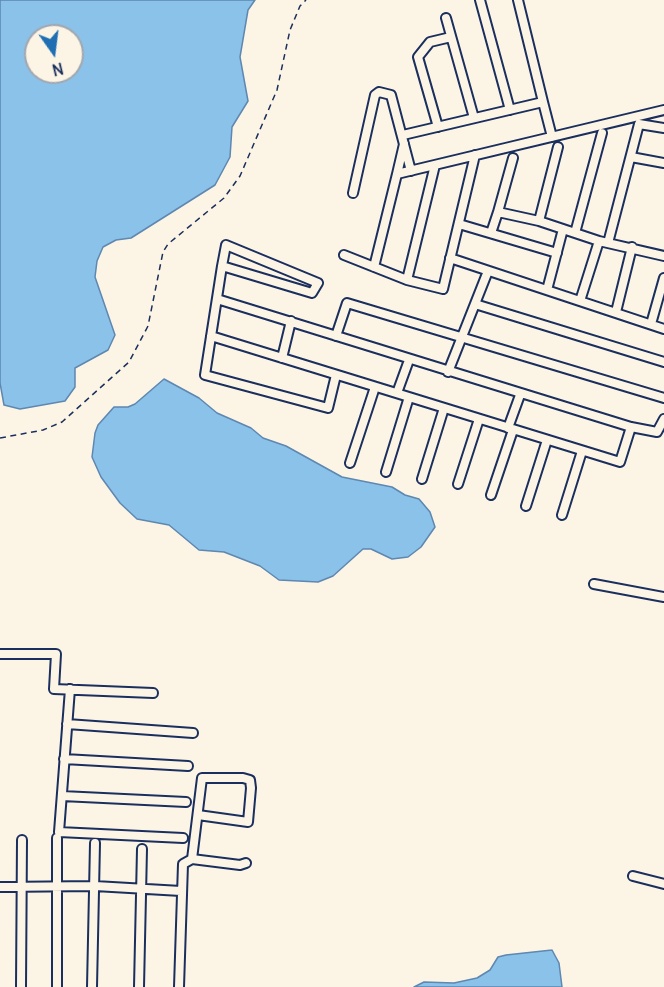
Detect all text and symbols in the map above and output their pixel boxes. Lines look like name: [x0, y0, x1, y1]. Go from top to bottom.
north arrow: [24, 24, 84, 84]
text: N: [50, 58, 66, 81]

